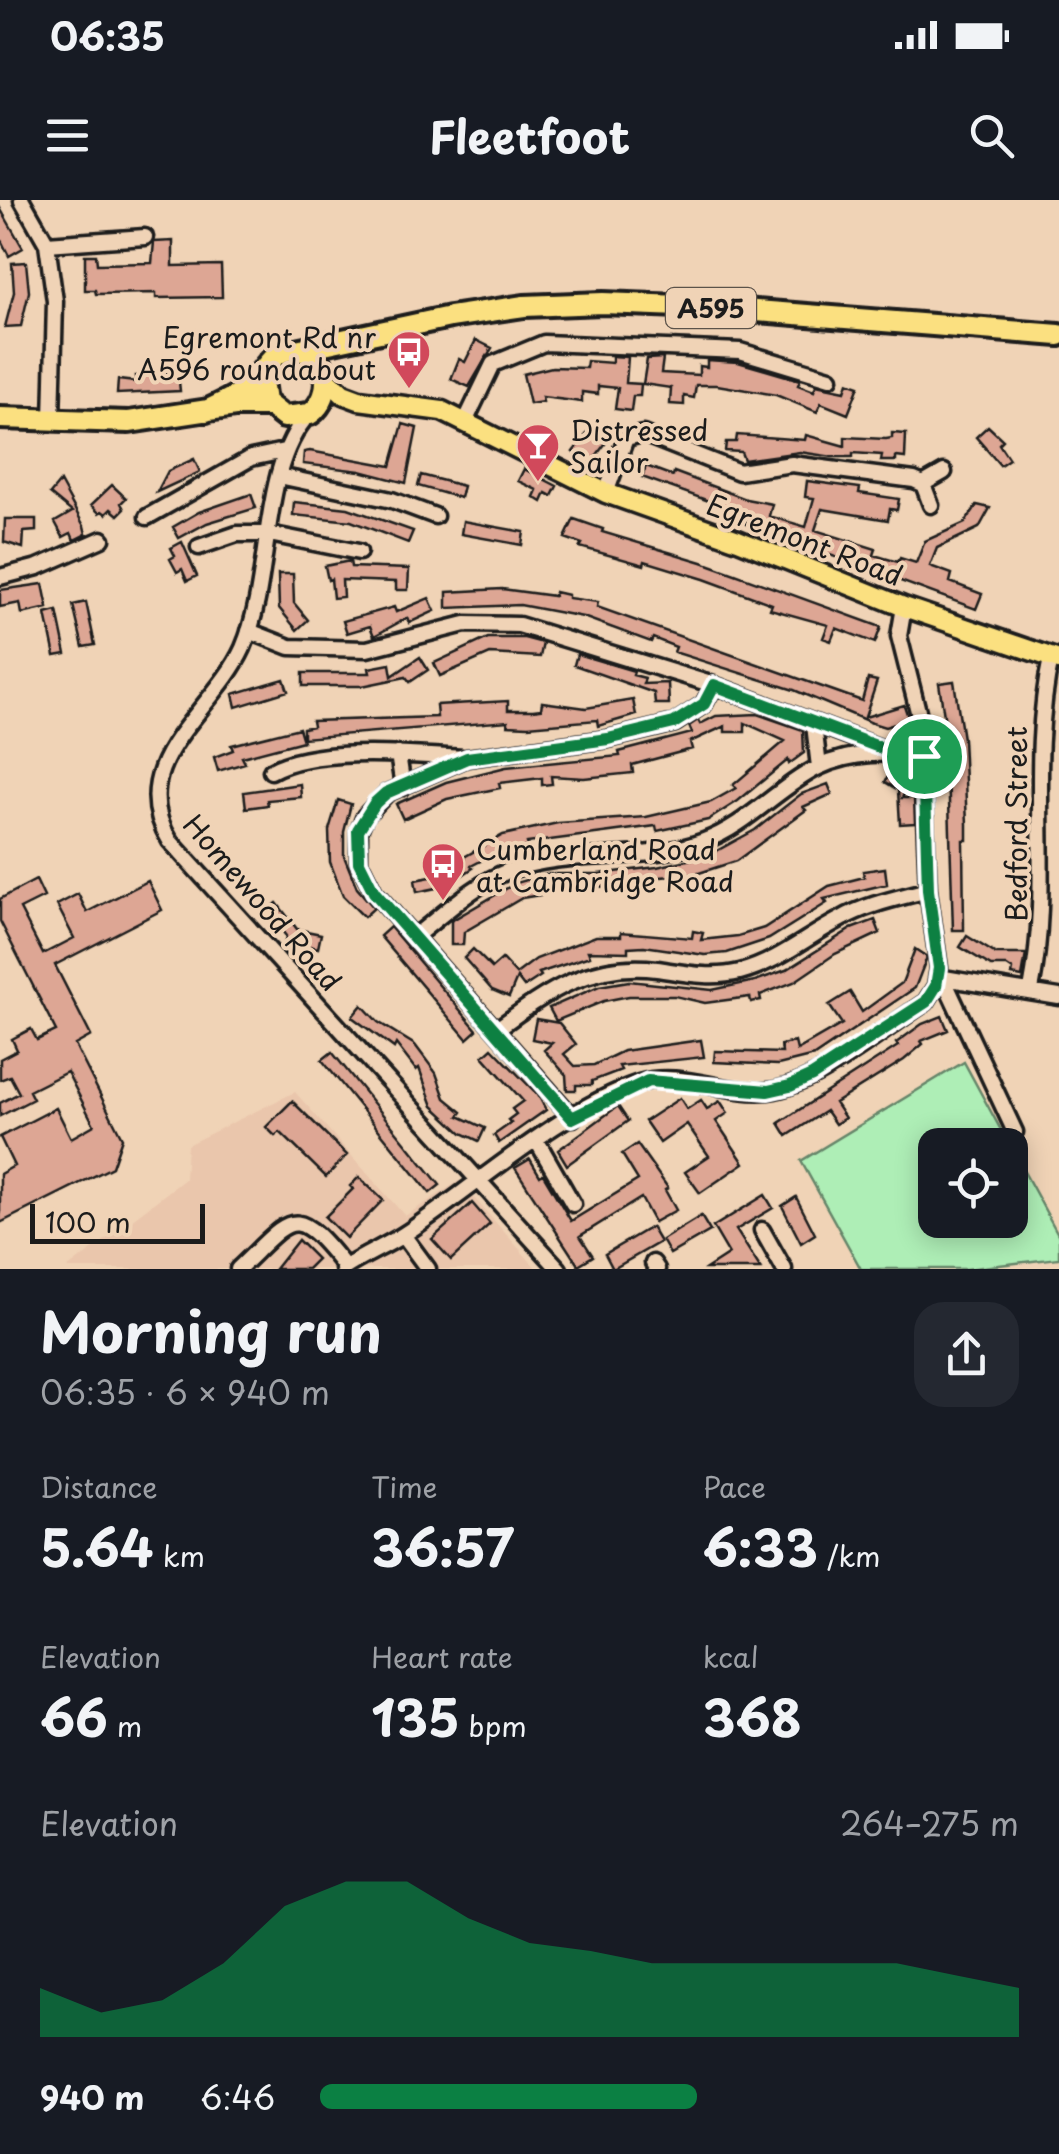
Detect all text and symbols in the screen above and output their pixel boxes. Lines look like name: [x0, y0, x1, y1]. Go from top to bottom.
text: 06:35: [50, 7, 165, 64]
text: Fleetfoot: [429, 101, 630, 169]
icon: menu: [40, 108, 95, 163]
icon: search: [964, 108, 1019, 163]
road number: A595: [666, 288, 756, 328]
place label: Egremont Rd nr A596 roundabout: [137, 315, 376, 390]
bus stop icon: Egremont Rd nr A596 roundabout: [386, 329, 432, 390]
place label: Distressed Sailor: [570, 408, 708, 483]
bar icon: Distressed Sailor: [515, 422, 561, 483]
street label: Egremont Road: [701, 482, 909, 596]
pin: [882, 714, 967, 799]
street label: Bedford Street: [994, 726, 1037, 922]
icon: arrive: [897, 729, 952, 784]
street label: Homewood Road: [174, 804, 352, 1000]
place label: Cumberland Road at Cambridge Road: [476, 827, 734, 902]
bus stop icon: Cumberland Road at Cambridge Road: [420, 841, 466, 902]
map controls: [918, 1128, 1028, 1238]
button: locate: [918, 1128, 1028, 1238]
scale bar: [30, 1199, 205, 1244]
text: 100 m: [45, 1200, 131, 1243]
text: Morning run: [40, 1289, 382, 1372]
button: share: [914, 1302, 1019, 1407]
text: 06:35 · 6 × 940 m: [40, 1368, 330, 1416]
text: Distance: [40, 1465, 158, 1508]
text: Time: [371, 1465, 438, 1508]
text: Pace: [703, 1465, 766, 1508]
text: 5.64: [40, 1508, 154, 1584]
text: 36:57: [371, 1508, 514, 1584]
text: 6:33: [703, 1508, 818, 1584]
text: km: [154, 1534, 205, 1577]
text: /km: [818, 1534, 881, 1577]
text: Elevation: [40, 1635, 161, 1678]
text: Heart rate: [371, 1635, 513, 1678]
text: kcal: [703, 1635, 759, 1678]
text: 66: [40, 1678, 108, 1754]
text: 135: [371, 1678, 460, 1754]
text: 368: [703, 1678, 802, 1754]
text: m: [108, 1704, 142, 1747]
text: bpm: [460, 1704, 527, 1747]
text: Elevation: [40, 1799, 178, 1847]
text: 264–275 m: [840, 1799, 1019, 1847]
text: 940 m: [40, 2073, 144, 2121]
text: 6:46: [200, 2073, 275, 2121]

